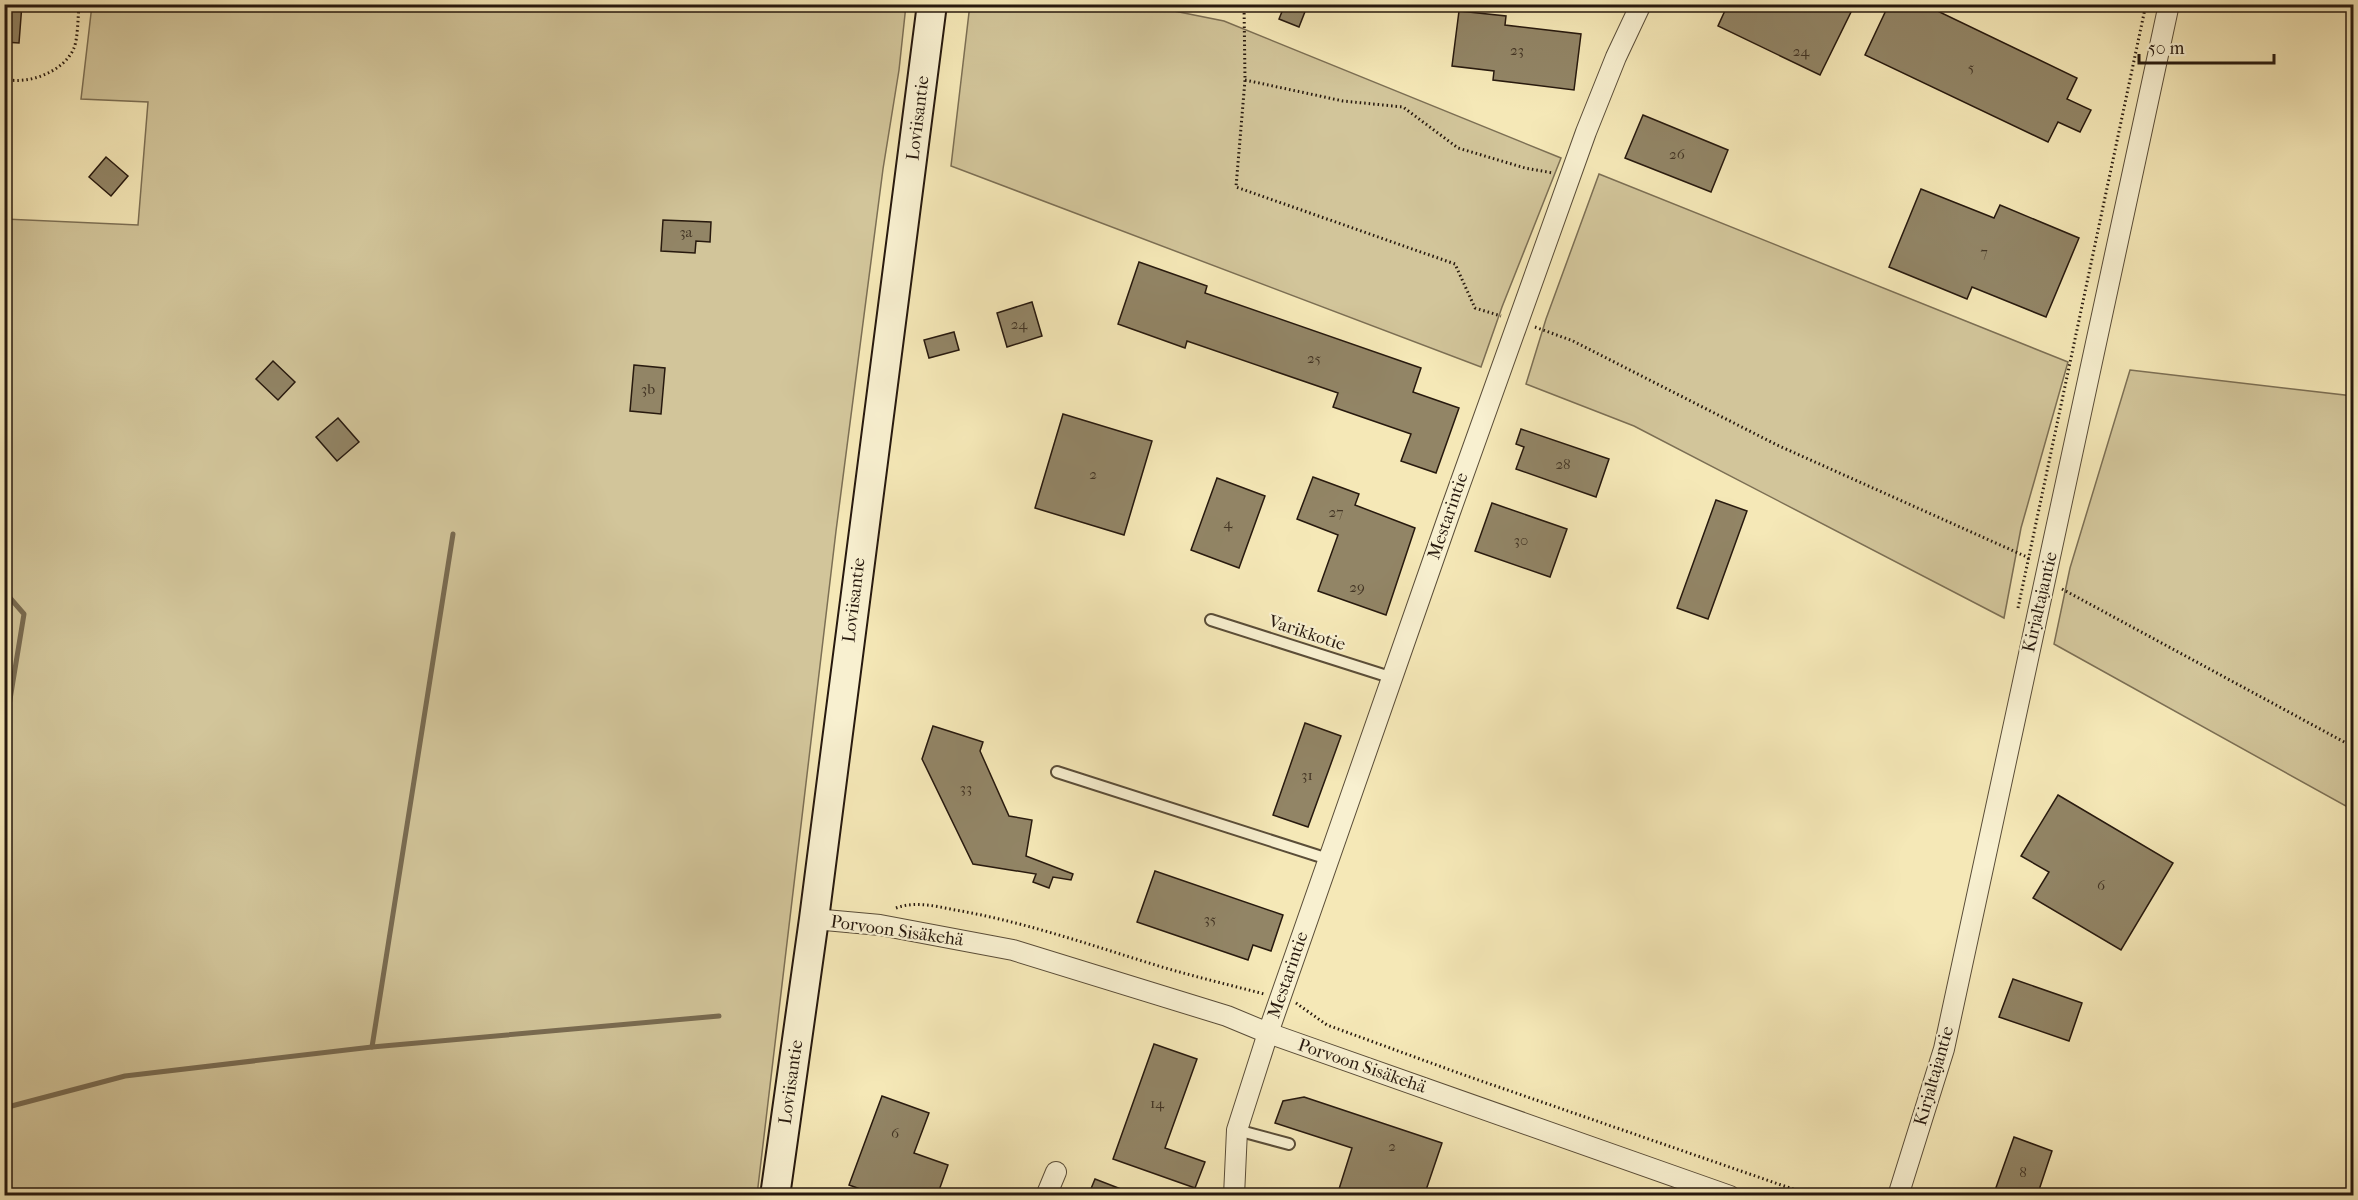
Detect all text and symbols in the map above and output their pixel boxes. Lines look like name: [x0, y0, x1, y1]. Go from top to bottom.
scale bar: [2139, 27, 2274, 65]
text: 50 m: [2148, 38, 2185, 59]
house number: 23: [1510, 41, 1524, 59]
house number: 24: [1793, 42, 1810, 60]
house number: 5: [1968, 58, 1974, 76]
street label: Loviisantie: [902, 74, 934, 162]
house number: 26: [1669, 145, 1686, 163]
house number: 3a: [679, 223, 694, 241]
house number: 7: [1980, 243, 1988, 261]
house number: 24: [1011, 315, 1028, 333]
house number: 25: [1307, 349, 1321, 367]
house number: 3b: [641, 380, 655, 398]
house number: 28: [1555, 455, 1571, 473]
house number: 2: [1089, 465, 1097, 483]
street label: Mestarintie: [1423, 470, 1473, 562]
house number: 27: [1329, 503, 1343, 521]
house number: 4: [1224, 514, 1234, 532]
house number: 30: [1514, 531, 1528, 549]
street label: Kirjaltajantie: [2018, 550, 2062, 654]
street label: Loviisantie: [838, 556, 870, 644]
house number: 29: [1349, 578, 1365, 596]
street label: Varikkotie: [1265, 610, 1348, 655]
house number: 31: [1301, 766, 1313, 784]
house number: 33: [960, 779, 972, 797]
house number: 6: [2097, 876, 2106, 894]
house number: 35: [1204, 910, 1216, 928]
street label: Porvoon Sisäkehä: [829, 911, 965, 951]
street label: Mestarintie: [1263, 929, 1313, 1021]
street label: Kirjaltajantie: [1910, 1024, 1958, 1128]
street label: Porvoon Sisäkehä: [1295, 1034, 1429, 1098]
street label: Loviisantie: [775, 1038, 807, 1126]
house number: 14: [1150, 1094, 1165, 1112]
house number: 6: [891, 1124, 900, 1142]
house number: 2: [1388, 1137, 1396, 1155]
house number: 8: [2019, 1163, 2027, 1181]

